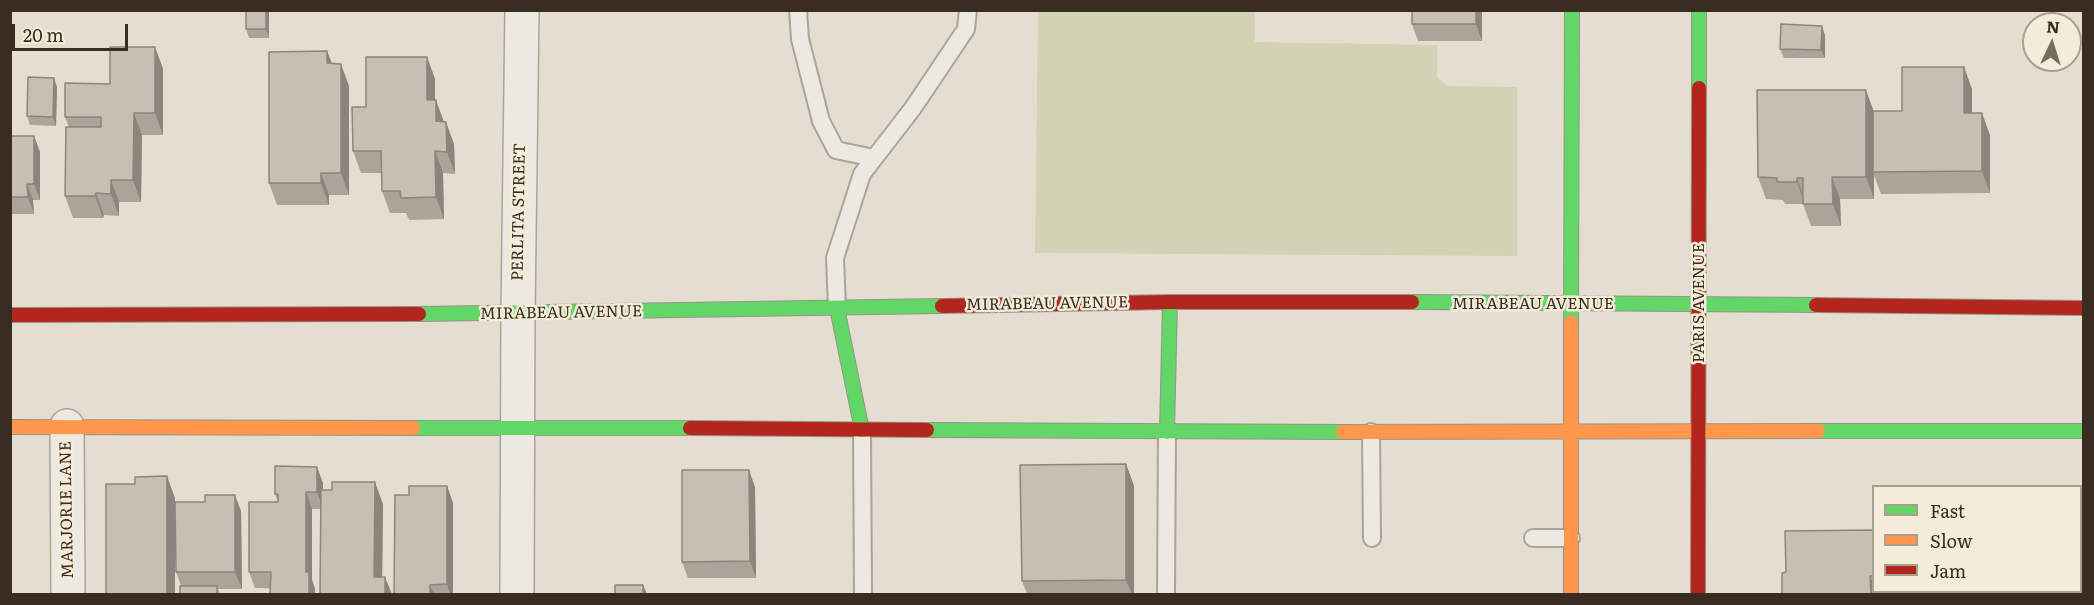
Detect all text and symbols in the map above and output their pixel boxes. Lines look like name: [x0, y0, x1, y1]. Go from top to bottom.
scale bar: [15, 12, 130, 50]
north arrow: [2022, 12, 2082, 72]
text: N: [2046, 14, 2061, 38]
text: 20 m: [23, 21, 64, 48]
street label: PERLITA STREET: [508, 143, 530, 281]
street label: PARIS AVENUE: [1689, 243, 1709, 363]
street label: MIRABEAU AVENUE: [966, 293, 1128, 315]
street label: MIRABEAU AVENUE: [1452, 294, 1614, 314]
street label: MIRABEAU AVENUE: [480, 302, 642, 324]
street label: MARJORIE LANE: [56, 441, 78, 579]
legend: [1872, 485, 2082, 593]
text: Fast: [1930, 497, 1965, 524]
text: Slow: [1930, 527, 1972, 554]
text: Jam: [1930, 557, 1966, 584]

